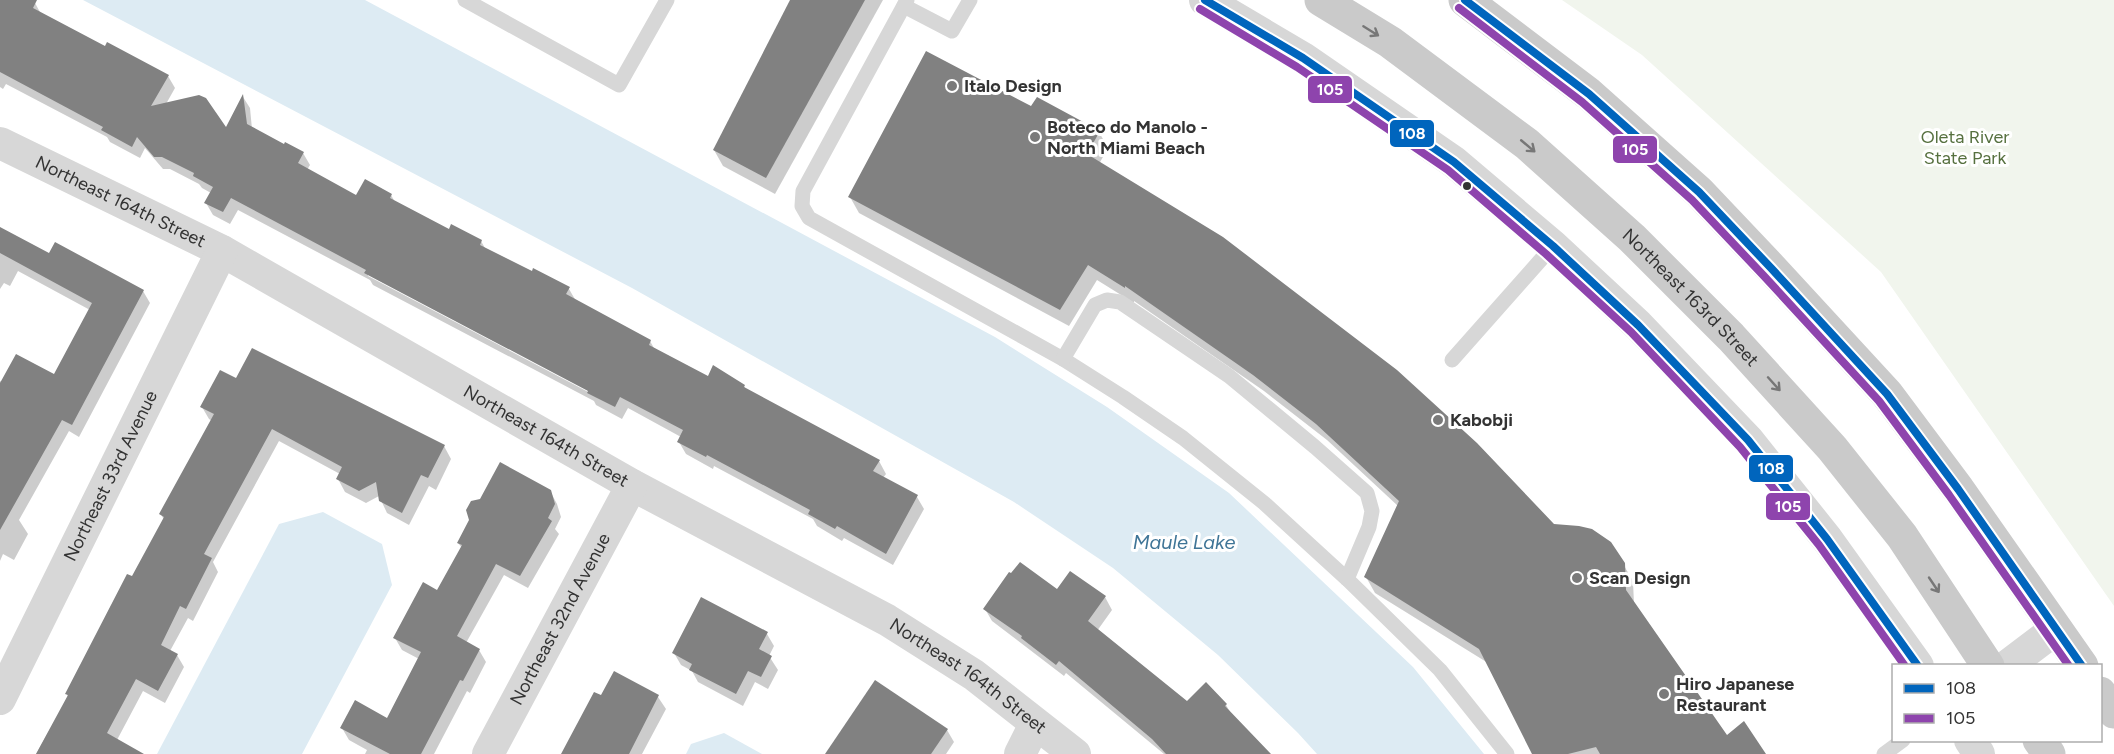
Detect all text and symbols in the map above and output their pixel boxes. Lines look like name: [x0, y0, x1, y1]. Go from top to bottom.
one-way arrow: [1362, 25, 1379, 37]
place label: Italo Design: [964, 75, 1062, 97]
line badge: 105: [1307, 75, 1353, 104]
marker: Italo Design: [945, 79, 959, 93]
text: 105: [1317, 80, 1343, 99]
place label: Boteco do Manolo - North Miami Beach: [1047, 116, 1208, 159]
line badge: 108: [1389, 119, 1435, 148]
text: 108: [1399, 124, 1426, 143]
park label: Oleta River State Park: [1921, 126, 2009, 169]
marker: Boteco do Manolo - North Miami Beach: [1028, 130, 1042, 144]
line badge: 105: [1612, 135, 1658, 164]
one-way arrow: [1520, 139, 1536, 152]
text: 105: [1622, 140, 1648, 159]
street label: Northeast 164th Street: [32, 151, 209, 252]
unlabelled marker: [1461, 180, 1473, 192]
street label: Northeast 163rd Street: [1618, 224, 1763, 371]
one-way arrow: [1767, 376, 1781, 391]
street label: Northeast 164th Street: [460, 380, 633, 492]
street label: Northeast 33rd Avenue: [59, 387, 162, 565]
place label: Kabobji: [1450, 409, 1513, 431]
marker: Kabobji: [1431, 413, 1445, 427]
line badge: 108: [1748, 454, 1794, 483]
text: 108: [1758, 459, 1785, 478]
line badge: 105: [1765, 492, 1811, 521]
text: 105: [1775, 497, 1801, 516]
street label: Northeast 32nd Avenue: [505, 529, 615, 709]
water label: Maule Lake: [1133, 530, 1235, 554]
place label: Scan Design: [1589, 567, 1691, 589]
marker: Scan Design: [1570, 571, 1584, 585]
one-way arrow: [1929, 576, 1941, 593]
street label: Northeast 164th Street: [886, 613, 1051, 739]
legend: [1892, 664, 2102, 742]
place label: Hiro Japanese Restaurant: [1676, 673, 1794, 716]
text: 108: [1946, 677, 1976, 699]
marker: Hiro Japanese Restaurant: [1657, 687, 1671, 701]
text: 105: [1946, 707, 1975, 729]

